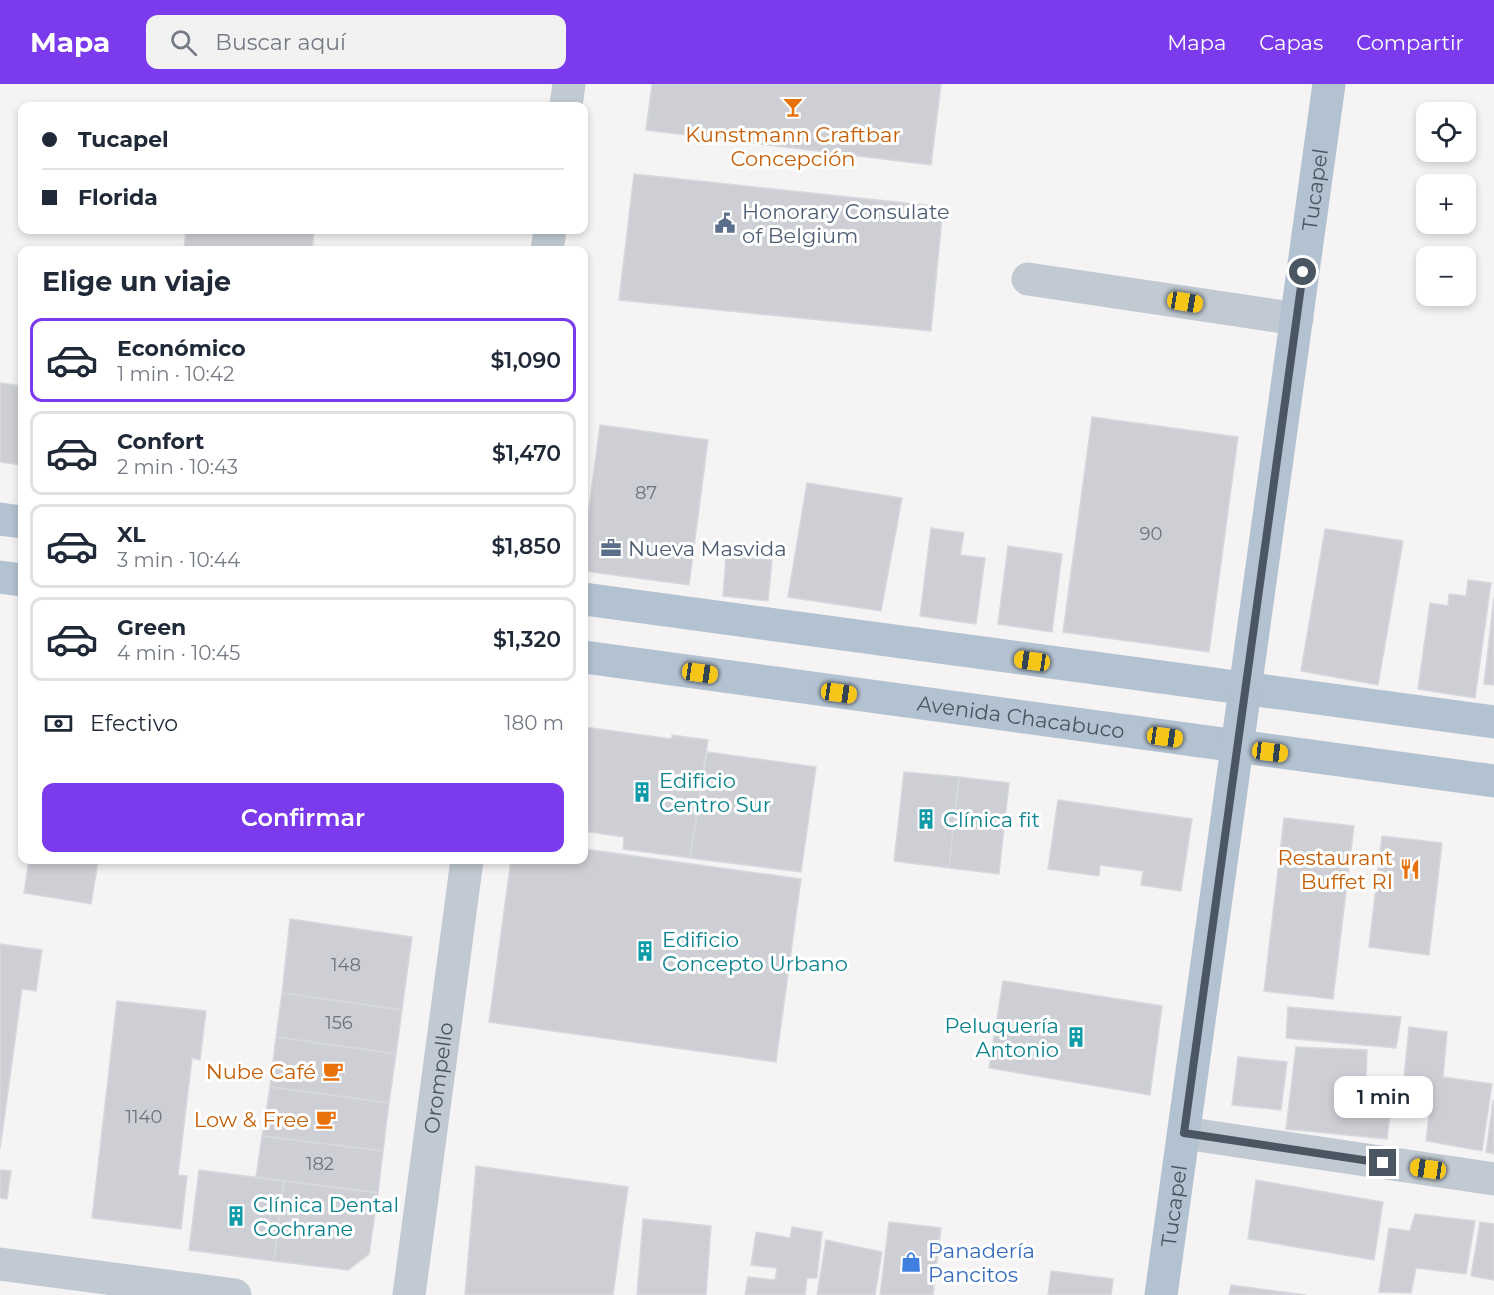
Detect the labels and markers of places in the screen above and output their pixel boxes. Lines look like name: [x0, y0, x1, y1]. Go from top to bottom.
bar icon: Kunstmann Craftbar Concepción: [781, 95, 805, 119]
place label: Kunstmann Craftbar Concepción: [685, 122, 901, 171]
place label: Honorary Consulate of Belgium: [742, 199, 950, 248]
public building icon: Honorary Consulate of Belgium: [713, 211, 737, 235]
office icon: Nueva Masvida: [599, 536, 623, 560]
place label: Nueva Masvida: [628, 536, 787, 561]
place label: Edificio Centro Sur: [659, 768, 771, 817]
building icon: Edificio Centro Sur: [630, 780, 654, 804]
building icon: Clínica fit: [914, 807, 938, 831]
place label: Clínica fit: [943, 807, 1040, 832]
place label: Restaurant Buffet RI: [1278, 845, 1393, 894]
restaurant icon: Restaurant Buffet RI: [1398, 857, 1422, 881]
place label: Edificio Concepto Urbano: [662, 927, 848, 976]
building icon: Edificio Concepto Urbano: [633, 939, 657, 963]
place label: Peluquería Antonio: [944, 1013, 1059, 1062]
building icon: Peluquería Antonio: [1064, 1025, 1088, 1049]
place label: Nube Café: [206, 1059, 316, 1084]
cafe icon: Nube Café: [321, 1059, 345, 1083]
place label: Low & Free: [194, 1107, 309, 1132]
cafe icon: Low & Free: [314, 1107, 338, 1131]
place label: Clínica Dental Cochrane: [253, 1192, 399, 1241]
building icon: Clínica Dental Cochrane: [224, 1204, 248, 1228]
place label: Panadería Pancitos: [928, 1238, 1035, 1287]
shop icon: Panadería Pancitos: [899, 1250, 923, 1274]

